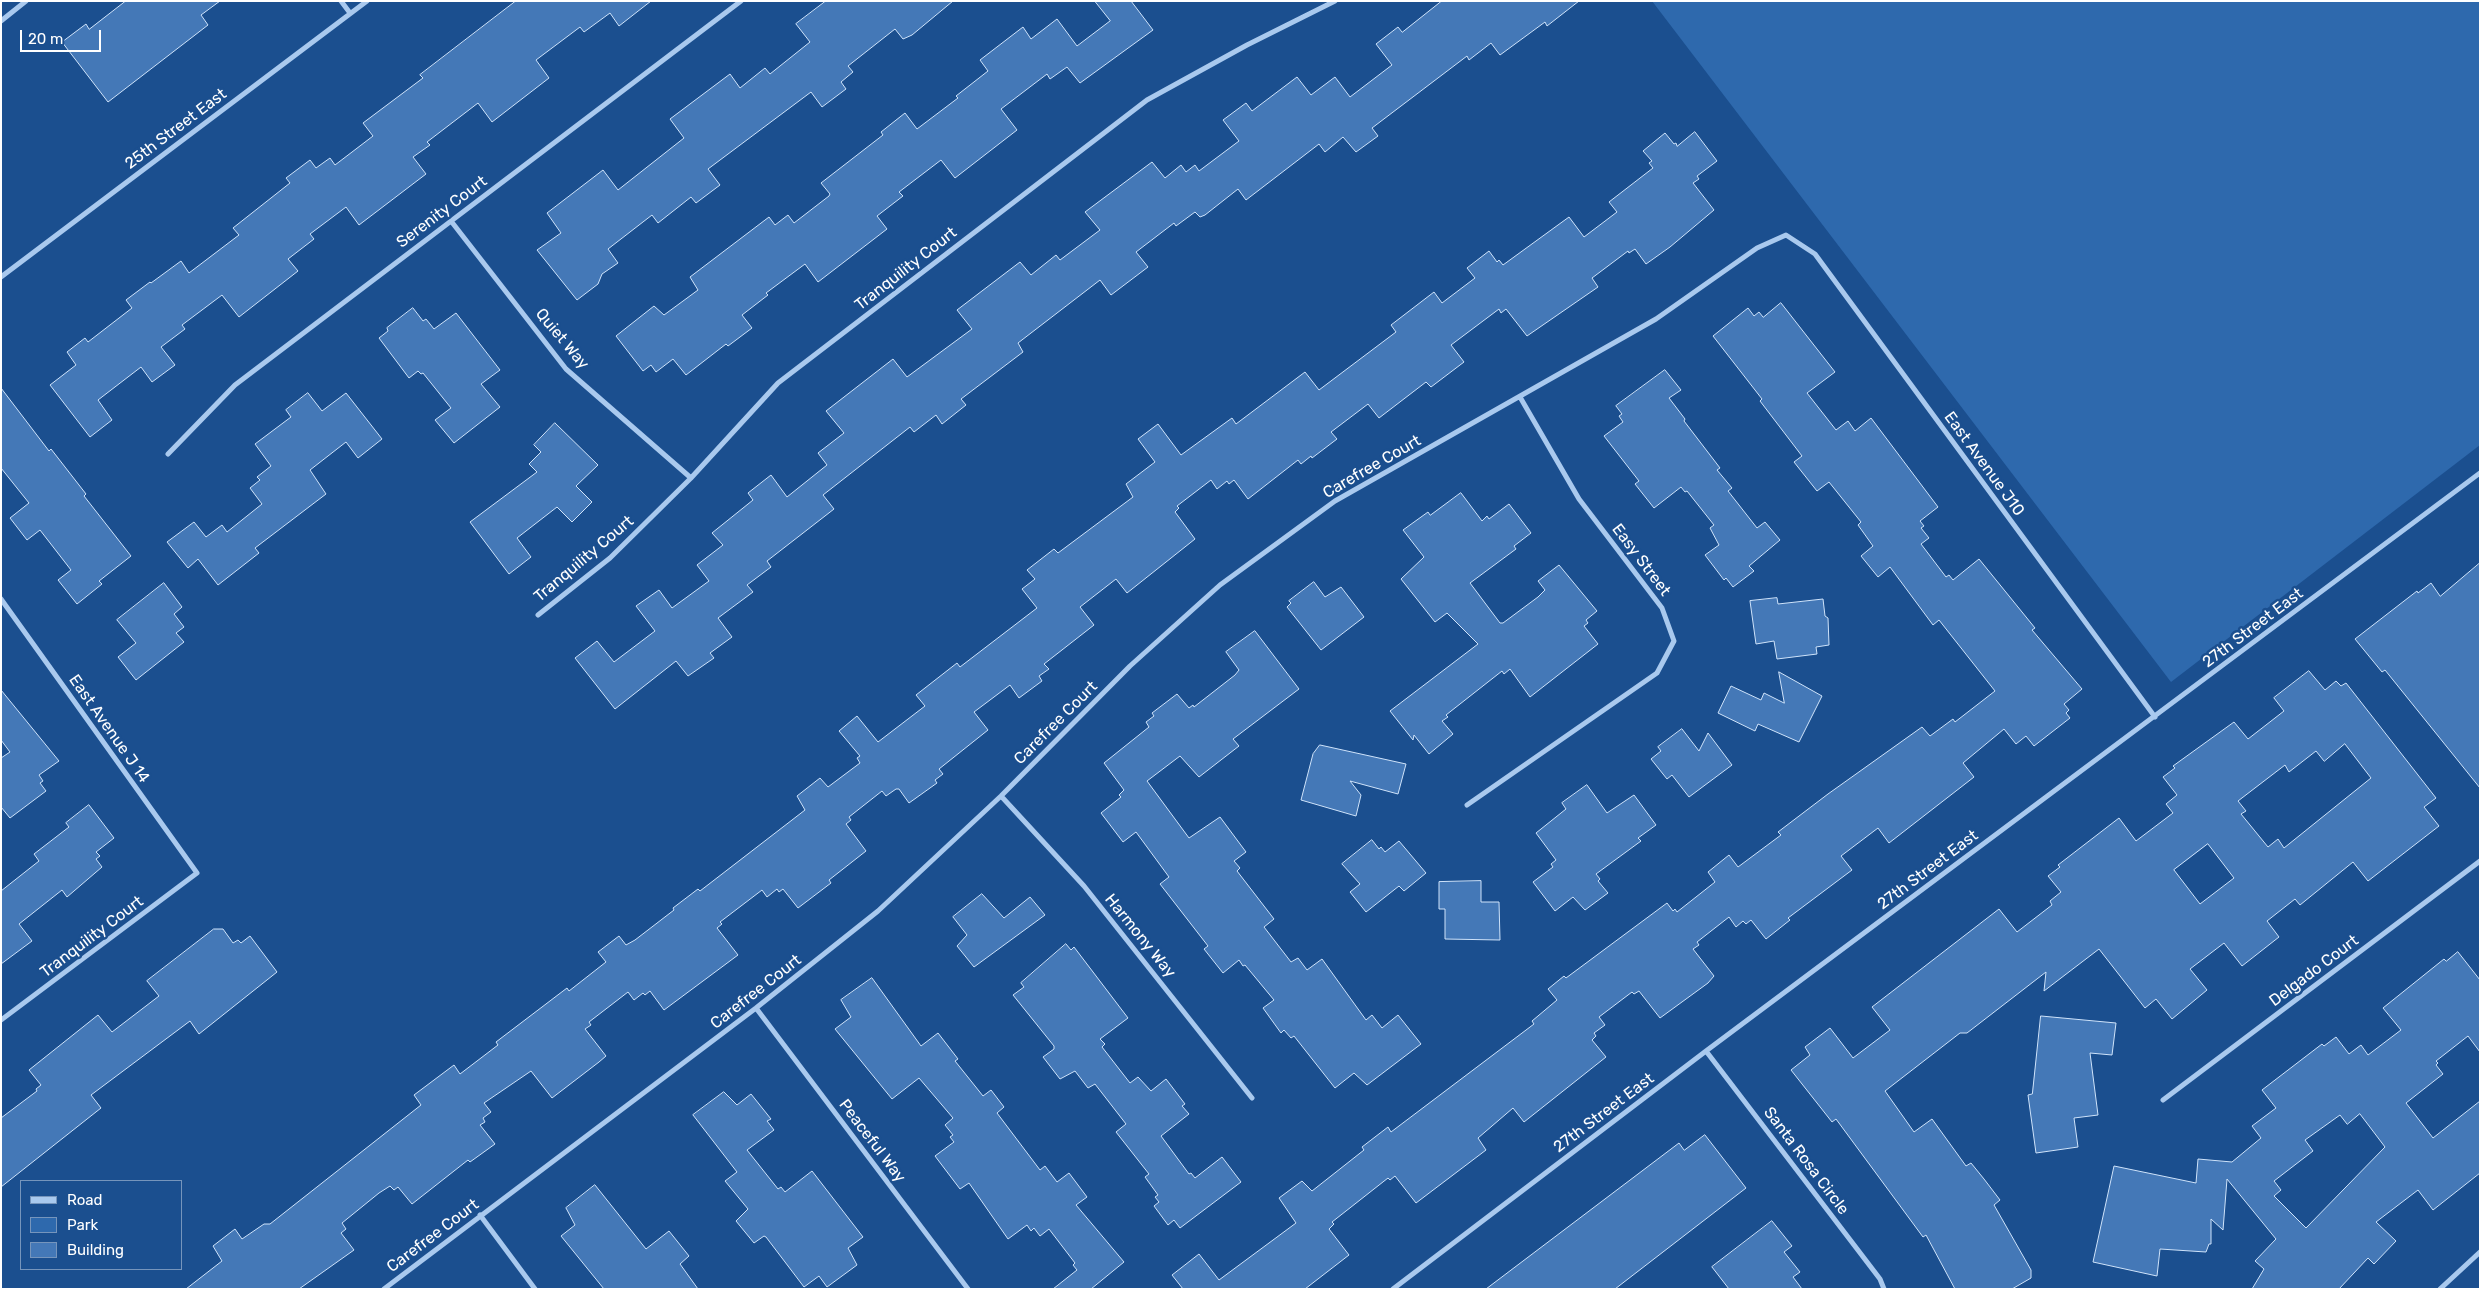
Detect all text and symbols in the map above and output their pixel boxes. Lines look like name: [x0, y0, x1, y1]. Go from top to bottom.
scale bar: [22, 20, 104, 52]
text: 20 m: [28, 30, 63, 48]
street label: 25th Street East: [122, 85, 230, 173]
street label: Serenity Court: [393, 172, 491, 252]
street label: Tranquility Court: [851, 223, 961, 315]
street label: Quiet Way: [531, 305, 593, 373]
street label: East Avenue J10: [1940, 408, 2028, 520]
street label: Carefree Court: [1320, 431, 1424, 503]
street label: Tranquility Court: [530, 512, 638, 606]
street label: Easy Street: [1608, 520, 1674, 600]
street label: 27th Street East: [2199, 584, 2307, 672]
street label: East Avenue J 14: [65, 671, 153, 787]
street label: Carefree Court: [1010, 677, 1102, 769]
street label: 27th Street East: [1874, 826, 1982, 914]
street label: Harmony Way: [1100, 890, 1180, 982]
street label: Tranquility Court: [37, 892, 147, 982]
street label: Delgado Court: [2266, 931, 2362, 1011]
street label: Carefree Court: [707, 951, 805, 1033]
street label: 27th Street East: [1550, 1069, 1658, 1157]
street label: Peaceful Way: [834, 1096, 910, 1186]
street label: Santa Rosa Circle: [1759, 1103, 1853, 1219]
legend: [20, 1180, 182, 1270]
text: Road: [67, 1191, 103, 1209]
street label: Carefree Court: [383, 1195, 483, 1277]
text: Park: [67, 1216, 98, 1234]
text: Building: [67, 1241, 124, 1259]

